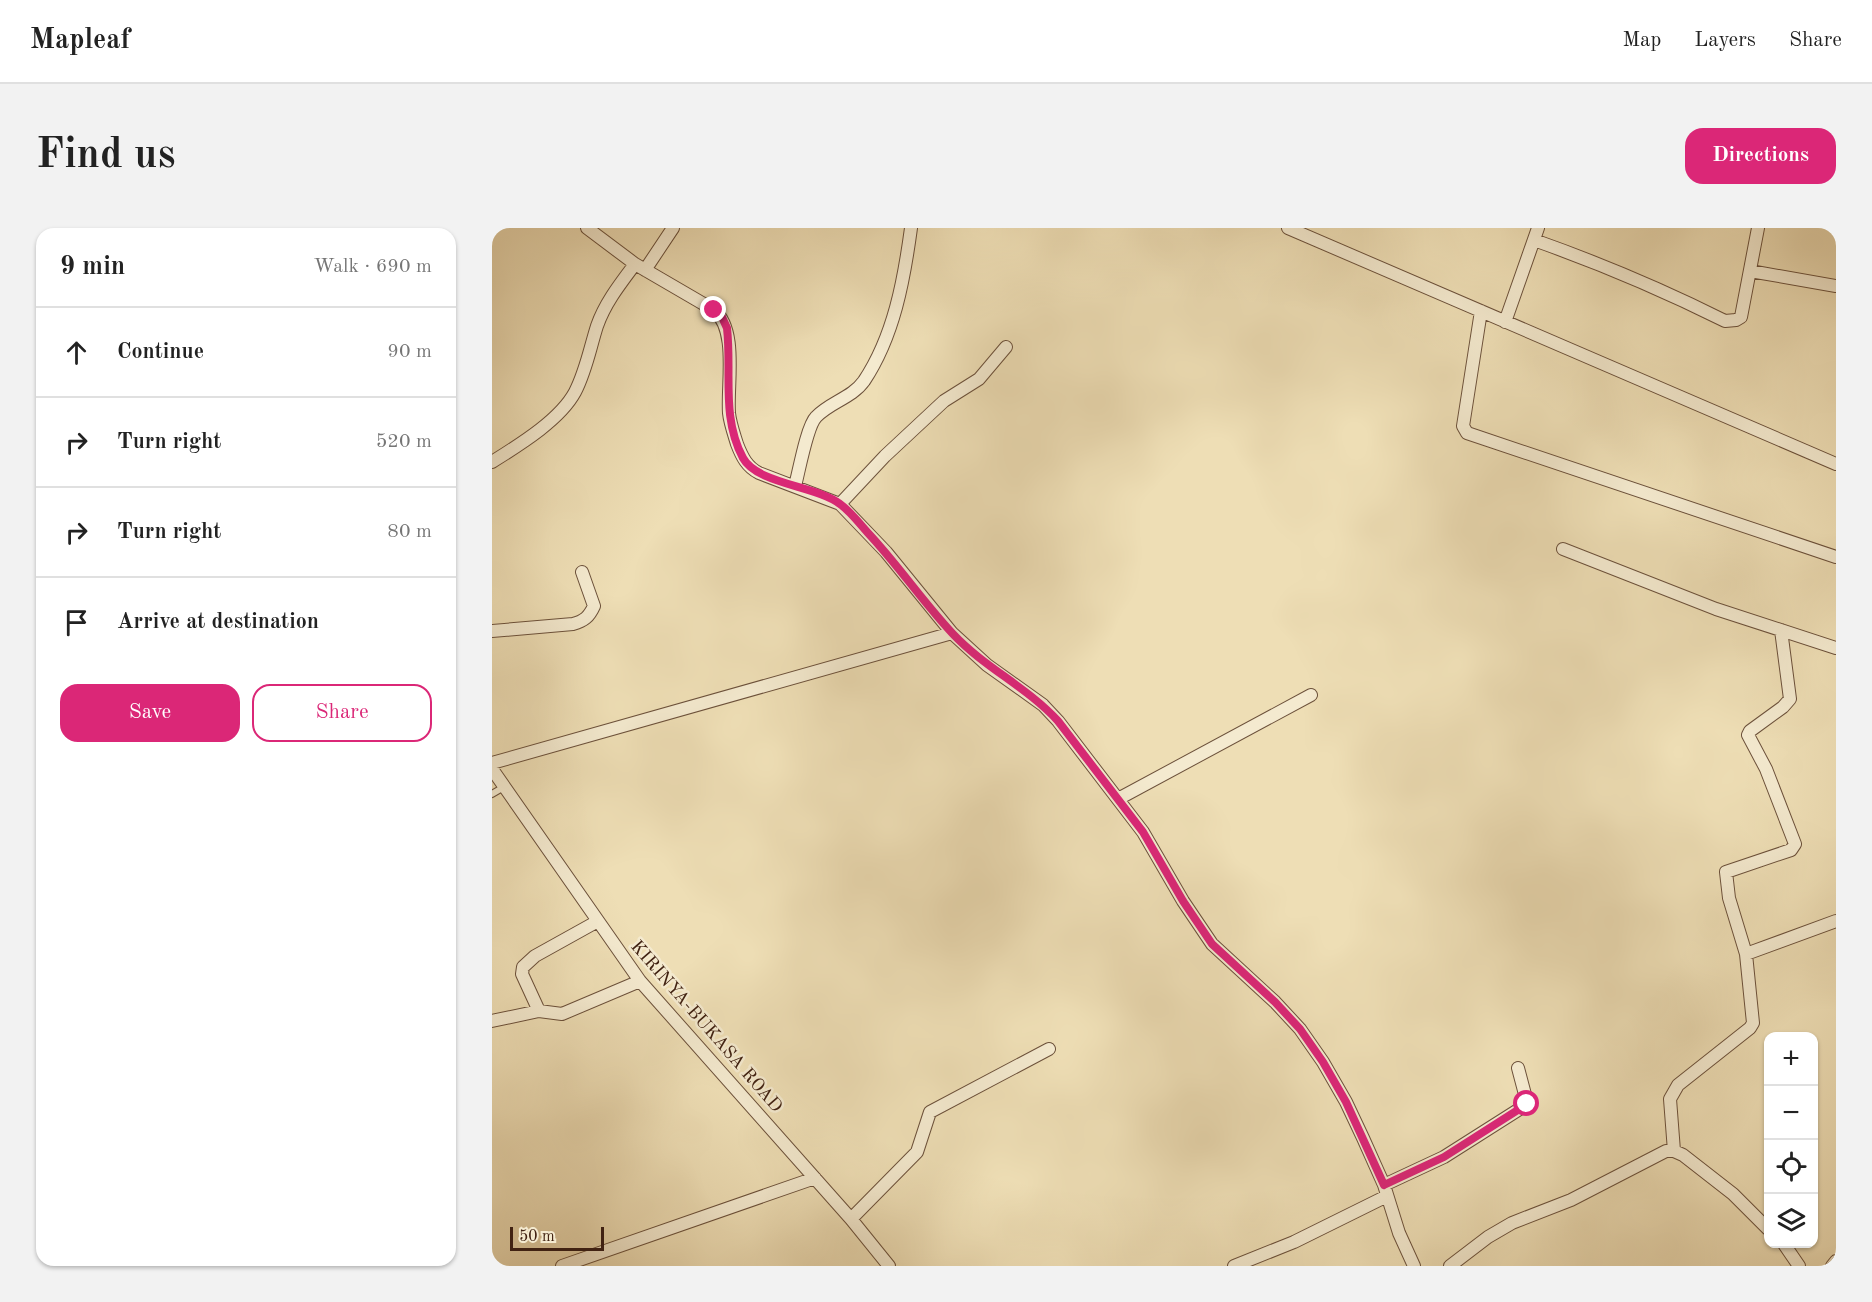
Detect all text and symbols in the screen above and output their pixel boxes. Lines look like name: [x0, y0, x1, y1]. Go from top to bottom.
text: Mapleaf: [30, 27, 130, 55]
text: Map: [1622, 30, 1661, 51]
text: Layers: [1694, 30, 1756, 51]
text: Share: [1789, 30, 1842, 51]
button: Directions: [1685, 128, 1836, 184]
text: Find us: [36, 135, 175, 177]
text: 9 min: [60, 254, 125, 280]
text: Walk · 690 m: [313, 257, 432, 277]
route end: [700, 296, 726, 322]
icon: ahead: [60, 336, 93, 369]
text: Continue: [117, 341, 204, 363]
text: 90 m: [387, 342, 432, 362]
icon: right: [60, 426, 93, 459]
text: Turn right: [117, 431, 221, 453]
text: 520 m: [376, 432, 432, 452]
icon: right: [60, 516, 93, 549]
text: Turn right: [117, 521, 221, 543]
text: 80 m: [387, 522, 432, 542]
icon: arrive: [60, 606, 93, 639]
text: Arrive at destination: [117, 611, 319, 633]
button: Save: [60, 684, 240, 742]
button: Share: [252, 684, 432, 742]
street label: KIRINYA-BUKASA ROAD: [627, 937, 786, 1116]
map controls: [1764, 1032, 1818, 1248]
button: +: [1764, 1032, 1818, 1086]
button: −: [1764, 1086, 1818, 1140]
route start: [1513, 1090, 1539, 1116]
button: locate: [1764, 1140, 1818, 1194]
button: layers: [1764, 1194, 1818, 1248]
scale bar: [510, 1224, 604, 1252]
text: 50 m: [519, 1229, 555, 1245]

